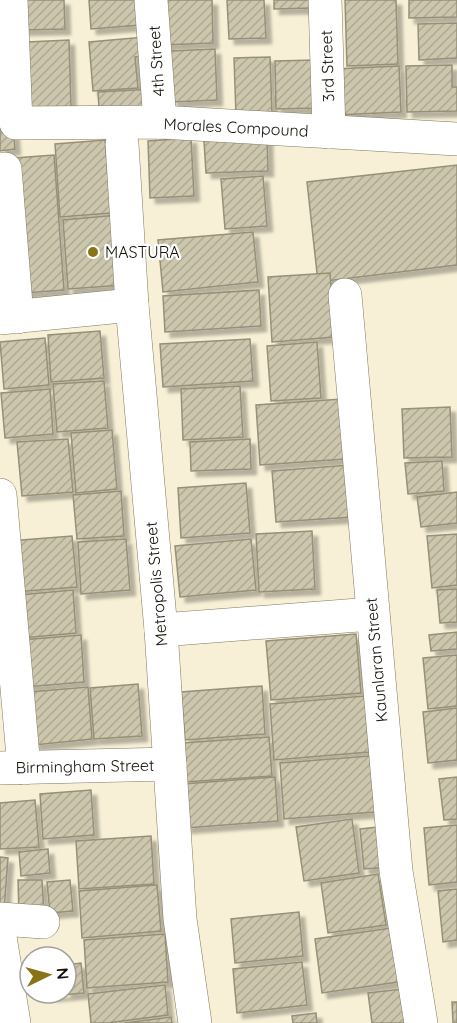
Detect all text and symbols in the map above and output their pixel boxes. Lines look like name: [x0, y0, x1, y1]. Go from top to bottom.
street label: 4th Street: [144, 25, 168, 97]
street label: 3rd Street: [316, 30, 338, 102]
street label: Morales Compound: [163, 113, 309, 141]
place label: MASTURA: [105, 242, 180, 262]
marker: MASTURA: [86, 245, 100, 259]
street label: Metropolis Street: [141, 521, 171, 647]
street label: Kaunlaran Street: [361, 597, 391, 723]
street label: Birmingham Street: [15, 755, 155, 777]
north arrow: [18, 945, 78, 1005]
text: N: [52, 967, 73, 980]

